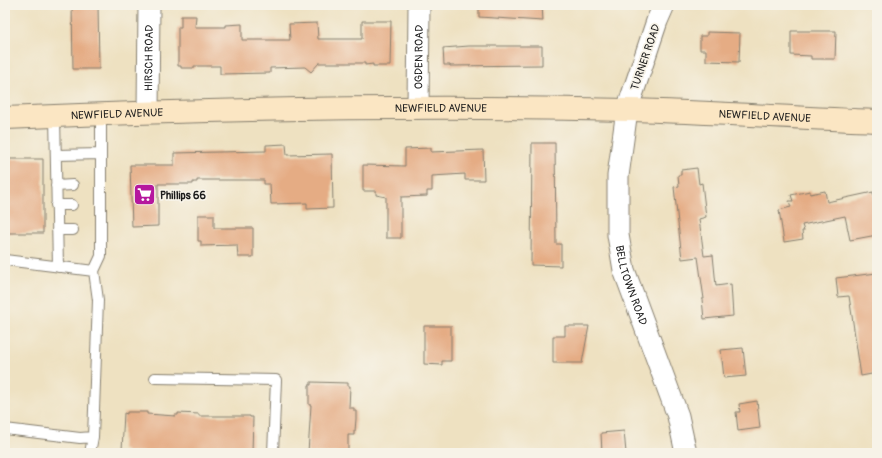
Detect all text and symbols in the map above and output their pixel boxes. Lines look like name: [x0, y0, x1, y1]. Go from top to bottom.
street label: TURNER ROAD: [628, 22, 663, 92]
street label: HIRSCH ROAD: [142, 25, 156, 91]
street label: OGDEN ROAD: [412, 25, 426, 89]
street label: NEWFIELD AVENUE: [395, 102, 487, 115]
street label: NEWFIELD AVENUE: [71, 106, 164, 122]
street label: NEWFIELD AVENUE: [718, 107, 811, 125]
supermarket icon: Phillips 66: [131, 182, 157, 208]
place label: Phillips 66: [160, 189, 206, 202]
street label: BELLTOWN ROAD: [613, 244, 650, 327]

